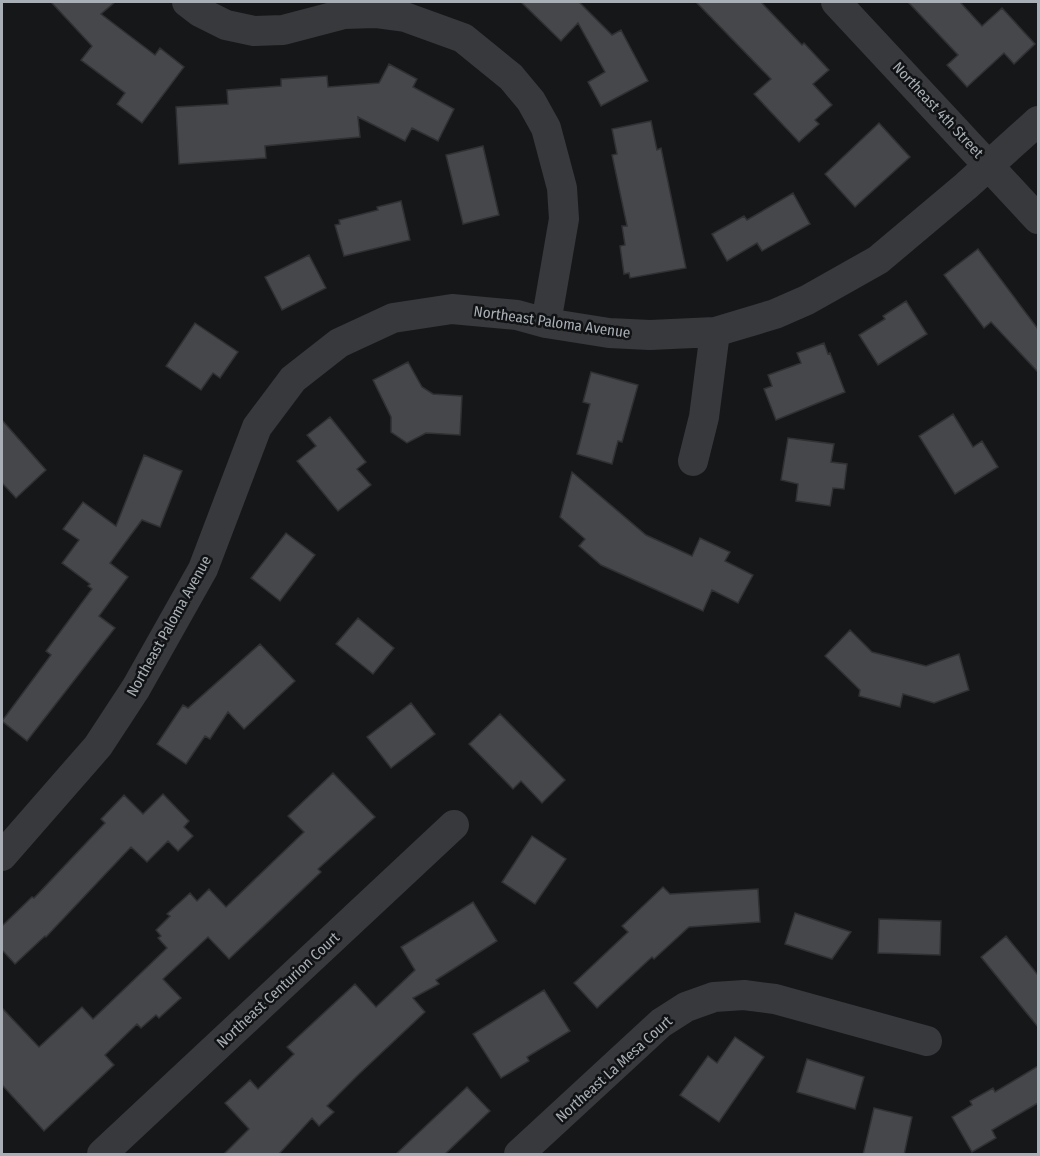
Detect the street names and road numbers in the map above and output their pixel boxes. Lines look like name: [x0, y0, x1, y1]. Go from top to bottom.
street label: Northeast 4th Street: [889, 58, 987, 162]
street label: Northeast Paloma Avenue: [473, 302, 631, 342]
street label: Northeast Paloma Avenue: [123, 553, 215, 699]
street label: Northeast Centurion Court: [213, 928, 343, 1052]
street label: Northeast La Mesa Court: [552, 1012, 676, 1126]

